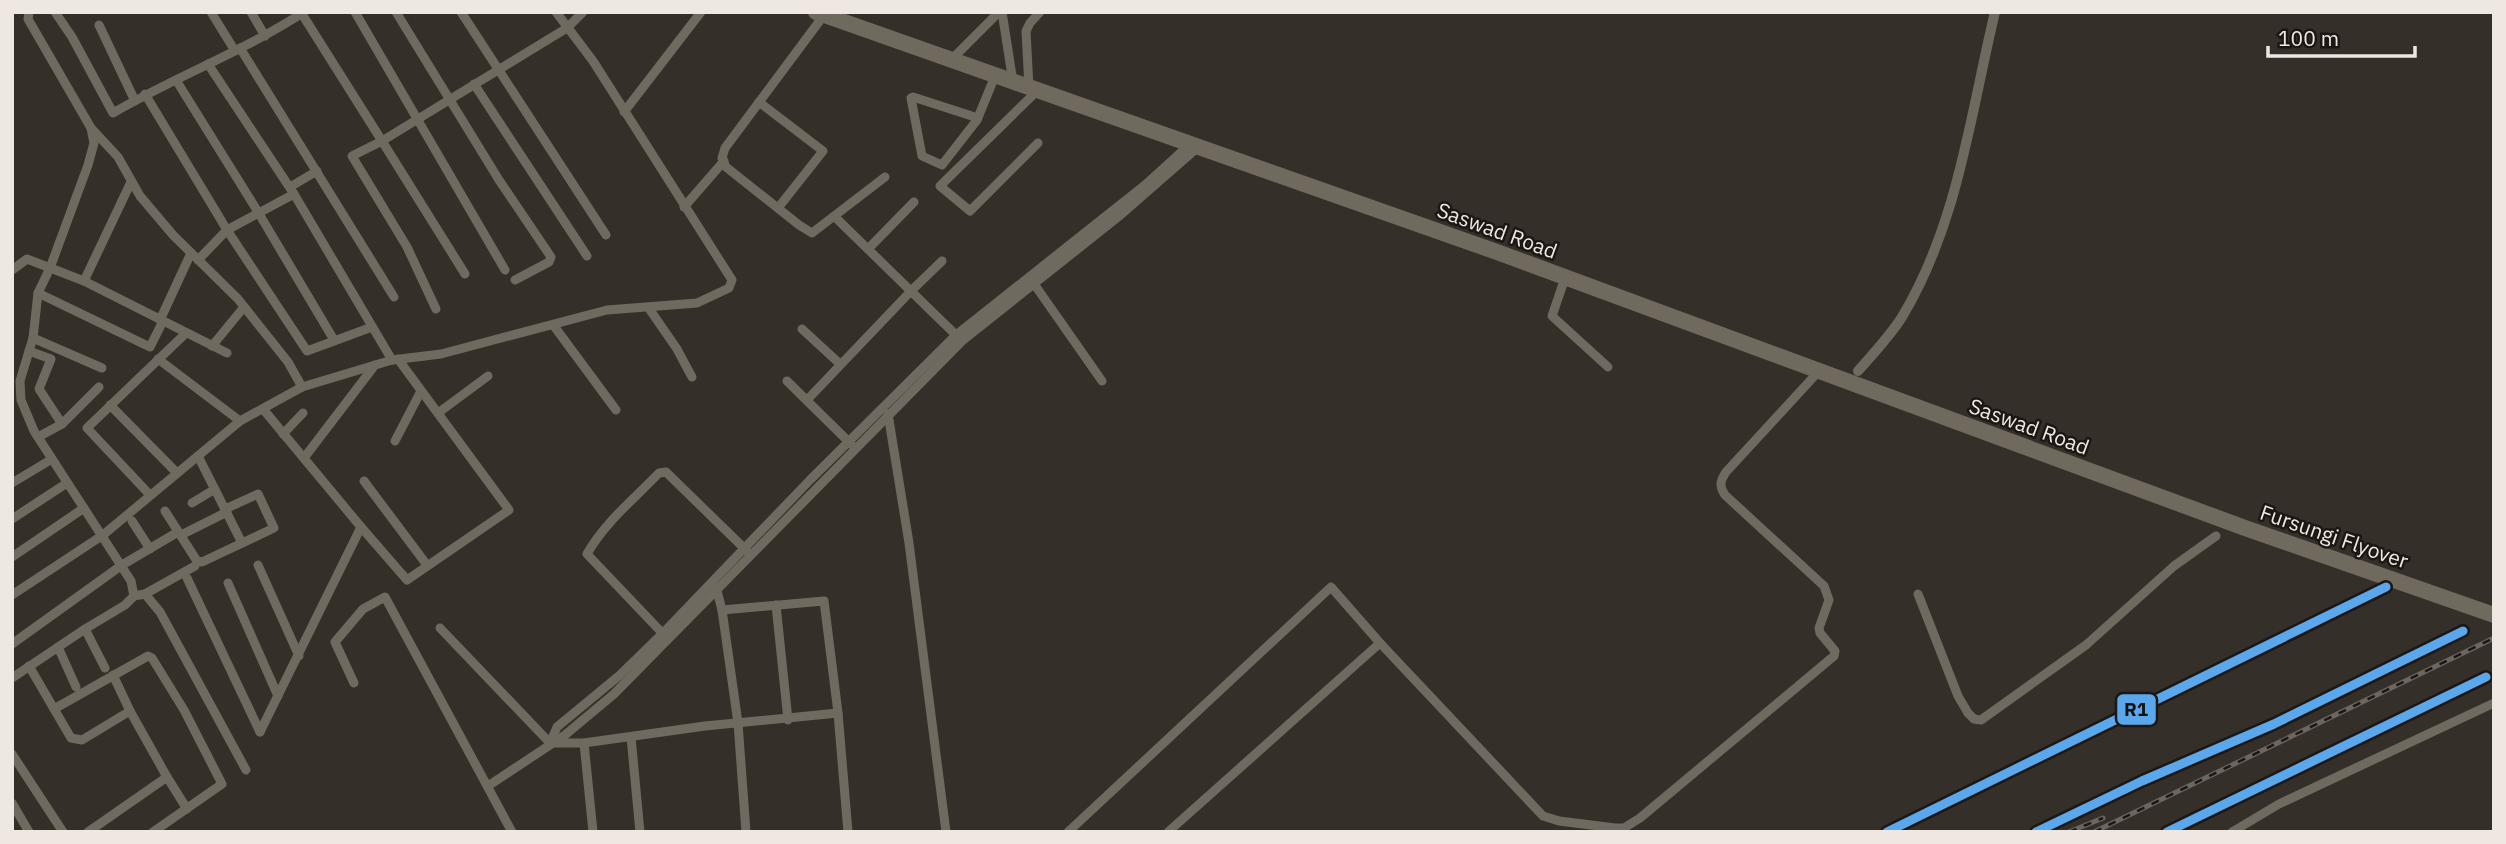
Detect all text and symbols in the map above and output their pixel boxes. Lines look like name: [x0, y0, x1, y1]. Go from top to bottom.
scale bar: [2268, 14, 2415, 58]
text: 100 m: [2278, 24, 2339, 52]
street label: Saswad Road: [1433, 195, 1561, 265]
street label: Saswad Road: [1965, 391, 2093, 461]
street label: Fursungi Flyover: [2257, 498, 2412, 575]
line badge: R1: [2116, 693, 2157, 726]
text: R1: [2124, 697, 2149, 721]

